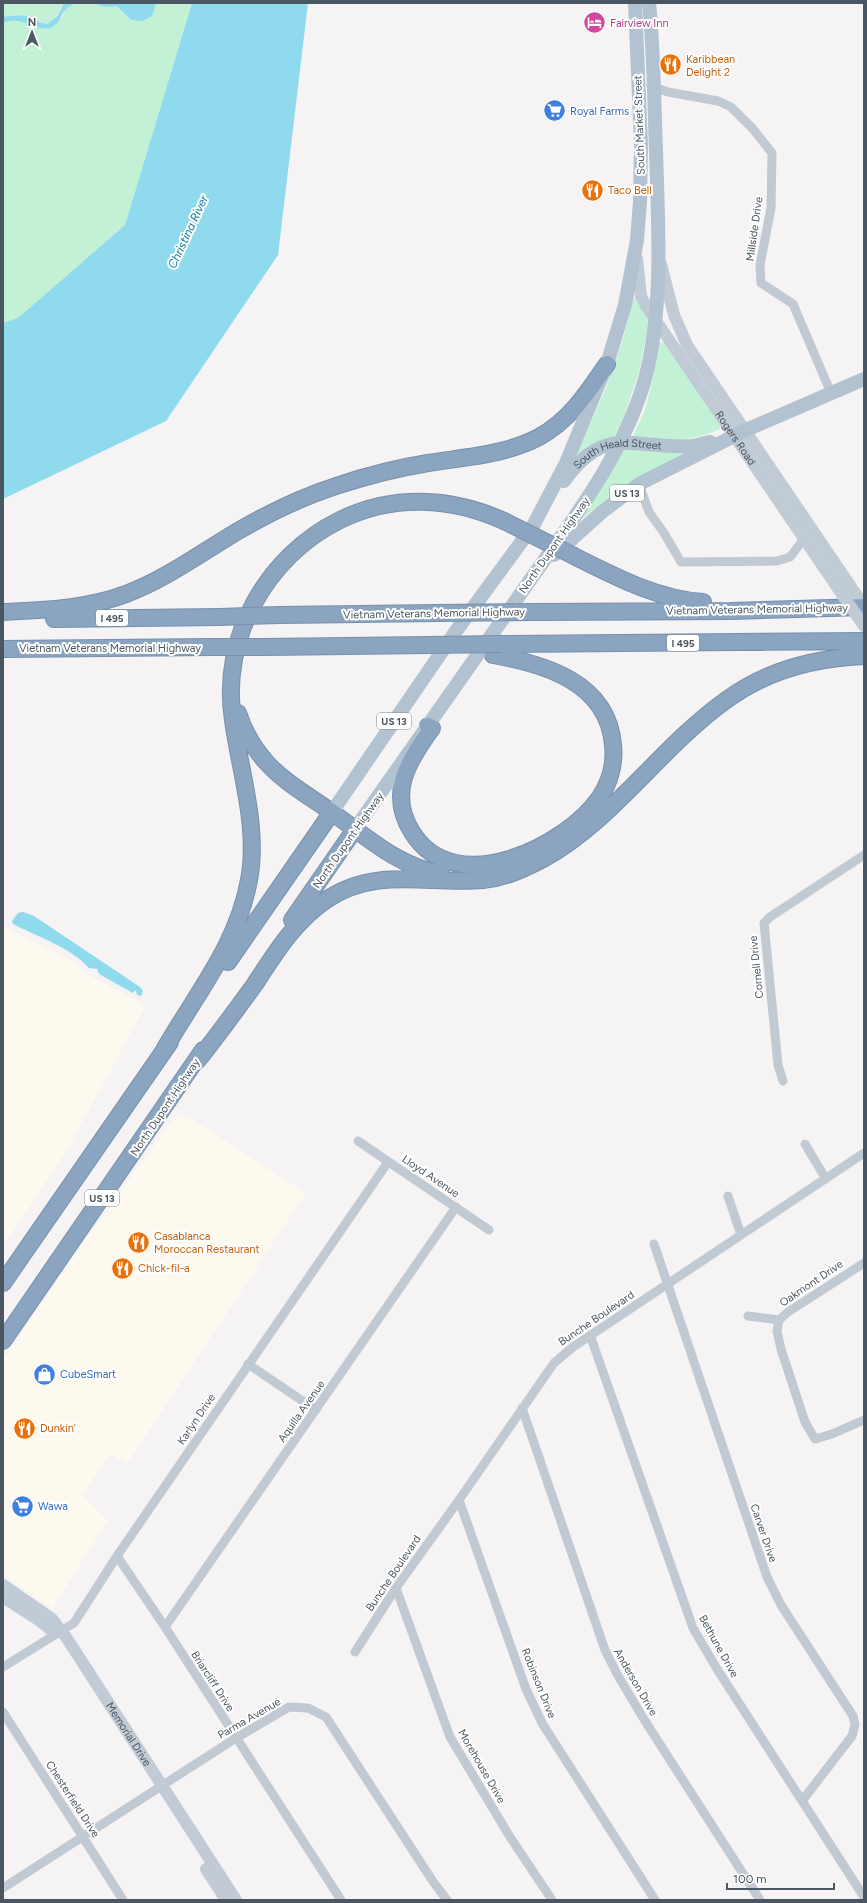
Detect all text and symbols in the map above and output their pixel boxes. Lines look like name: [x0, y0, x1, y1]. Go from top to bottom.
hotel icon: Fairview Inn: [581, 10, 607, 36]
north arrow: [12, 12, 52, 52]
text: N: [28, 16, 36, 29]
place label: Fairview Inn: [610, 17, 669, 30]
restaurant icon: Karibbean Delight 2: [657, 52, 683, 78]
place label: Karibbean Delight 2: [686, 53, 735, 79]
street label: South Market Street: [631, 75, 648, 175]
supermarket icon: Royal Farms: [541, 98, 567, 124]
place label: Royal Farms: [570, 105, 629, 118]
restaurant icon: Taco Bell: [579, 177, 605, 203]
place label: Taco Bell: [608, 184, 652, 197]
water label: Christina River: [165, 192, 211, 271]
street label: Millside Drive: [744, 196, 765, 262]
street label: Rogers Road: [712, 409, 758, 468]
street label: South Heald Street: [571, 437, 662, 472]
road number: US 13: [610, 485, 644, 501]
street label: North Dupont Highway: [516, 495, 593, 596]
street label: Vietnam Veterans Memorial Highway: [666, 601, 848, 618]
street label: Vietnam Veterans Memorial Highway: [343, 605, 525, 622]
road number: I 495: [96, 610, 128, 626]
road number: I 495: [667, 635, 699, 651]
street label: Vietnam Veterans Memorial Highway: [19, 642, 201, 655]
road number: US 13: [377, 713, 411, 729]
street label: North Dupont Highway: [310, 790, 387, 891]
street label: Cornell Drive: [747, 935, 766, 999]
street label: North Dupont Highway: [128, 1056, 203, 1158]
street label: Lloyd Avenue: [400, 1152, 462, 1200]
road number: US 13: [85, 1190, 119, 1206]
restaurant icon: Casablanca Moroccan Restaurant: [125, 1229, 151, 1255]
place label: Casablanca Moroccan Restaurant: [154, 1230, 260, 1256]
restaurant icon: Chick-fil-a: [109, 1255, 135, 1281]
street label: Oakmont Drive: [777, 1257, 845, 1309]
place label: Chick-fil-a: [138, 1262, 190, 1275]
street label: Bunche Boulevard: [556, 1288, 637, 1349]
shop icon: CubeSmart: [31, 1361, 57, 1387]
place label: CubeSmart: [60, 1368, 116, 1381]
street label: Aquilla Avenue: [275, 1378, 328, 1445]
street label: Karlyn Drive: [175, 1391, 218, 1447]
restaurant icon: Dunkin': [11, 1415, 37, 1441]
place label: Dunkin': [40, 1422, 76, 1435]
supermarket icon: Wawa: [9, 1493, 35, 1519]
place label: Wawa: [38, 1500, 68, 1513]
street label: Carver Drive: [747, 1502, 780, 1564]
street label: Bunche Boulevard: [363, 1533, 424, 1614]
street label: Bethune Drive: [696, 1613, 741, 1680]
street label: Robinson Drive: [519, 1646, 558, 1720]
street label: Anderson Drive: [611, 1646, 660, 1718]
street label: Briarcliff Drive: [188, 1649, 237, 1714]
street label: Parma Avenue: [215, 1695, 283, 1742]
street label: Memorial Drive: [103, 1700, 154, 1769]
street label: Morehouse Drive: [455, 1727, 508, 1806]
street label: Chesterfield Drive: [43, 1759, 102, 1840]
scale bar: [727, 1865, 834, 1891]
text: 100 m: [733, 1872, 767, 1886]

